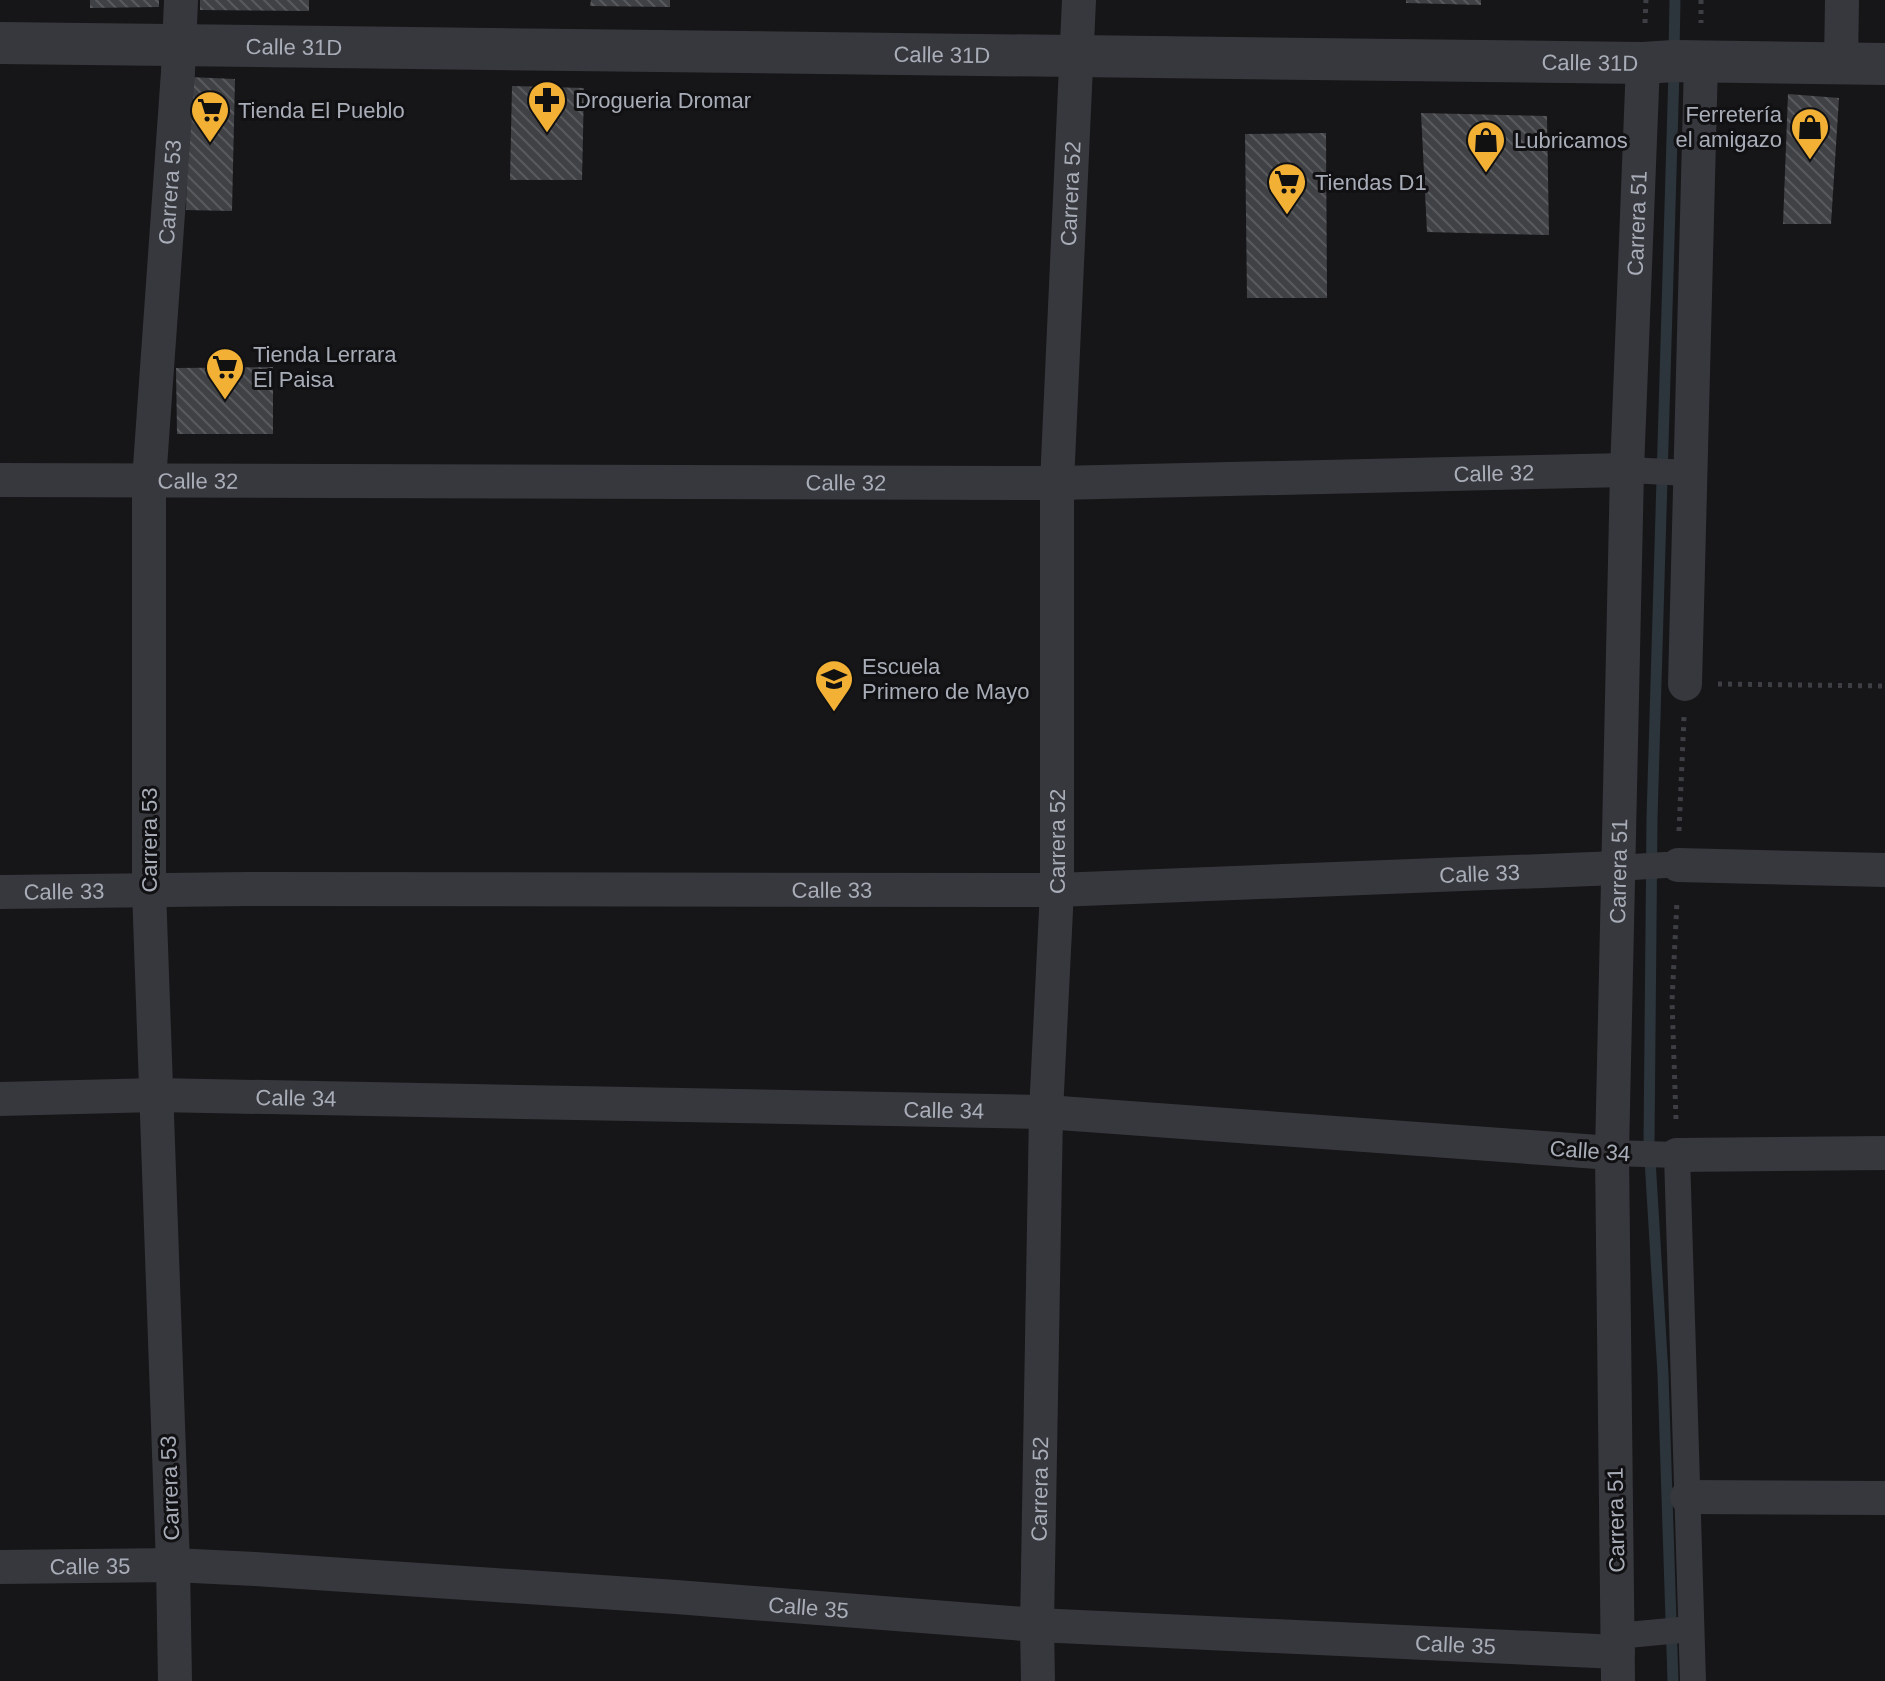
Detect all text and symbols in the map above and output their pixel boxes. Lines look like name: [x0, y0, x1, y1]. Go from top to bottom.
street label: Calle 31D: [245, 33, 342, 60]
street label: Calle 31D: [893, 41, 990, 68]
street label: Calle 31D: [1541, 49, 1638, 75]
pharmacy icon: Drogueria Dromar: [526, 79, 568, 134]
place label: Drogueria Dromar: [575, 88, 751, 113]
supermarket icon: Tienda El Pueblo: [189, 89, 231, 144]
place label: Tienda El Pueblo: [238, 98, 405, 123]
place label: Ferretería el amigazo: [1676, 102, 1783, 152]
shop icon: Ferretería el amigazo: [1789, 106, 1831, 161]
shop icon: Lubricamos: [1465, 119, 1507, 174]
place label: Lubricamos: [1514, 128, 1628, 153]
street label: Carrera 53: [153, 139, 186, 246]
street label: Carrera 52: [1055, 141, 1085, 247]
supermarket icon: Tiendas D1: [1266, 161, 1308, 216]
place label: Tiendas D1: [1315, 170, 1427, 195]
street label: Carrera 51: [1622, 170, 1651, 276]
place label: Tienda Lerrara El Paisa: [253, 342, 397, 392]
supermarket icon: Tienda Lerrara El Paisa: [204, 346, 246, 401]
street label: Calle 32: [1453, 460, 1535, 486]
street label: Calle 32: [158, 468, 238, 493]
street label: Calle 32: [806, 470, 886, 495]
place label: Escuela Primero de Mayo: [862, 654, 1030, 704]
school or university icon: Escuela Primero de Mayo: [813, 658, 855, 713]
street label: Carrera 53: [137, 787, 162, 893]
street label: Carrera 52: [1045, 789, 1070, 894]
street label: Carrera 51: [1605, 818, 1632, 924]
street label: Calle 33: [1439, 859, 1521, 887]
street label: Calle 33: [792, 877, 872, 902]
street label: Calle 33: [23, 878, 105, 904]
street label: Calle 34: [255, 1084, 337, 1111]
street label: Calle 34: [903, 1097, 984, 1123]
street label: Calle 34: [1549, 1136, 1631, 1166]
street label: Carrera 53: [156, 1435, 184, 1541]
street label: Carrera 52: [1026, 1436, 1053, 1542]
street label: Carrera 51: [1603, 1467, 1629, 1573]
street label: Calle 35: [49, 1553, 131, 1579]
street label: Calle 35: [767, 1592, 850, 1623]
street label: Calle 35: [1414, 1630, 1496, 1659]

